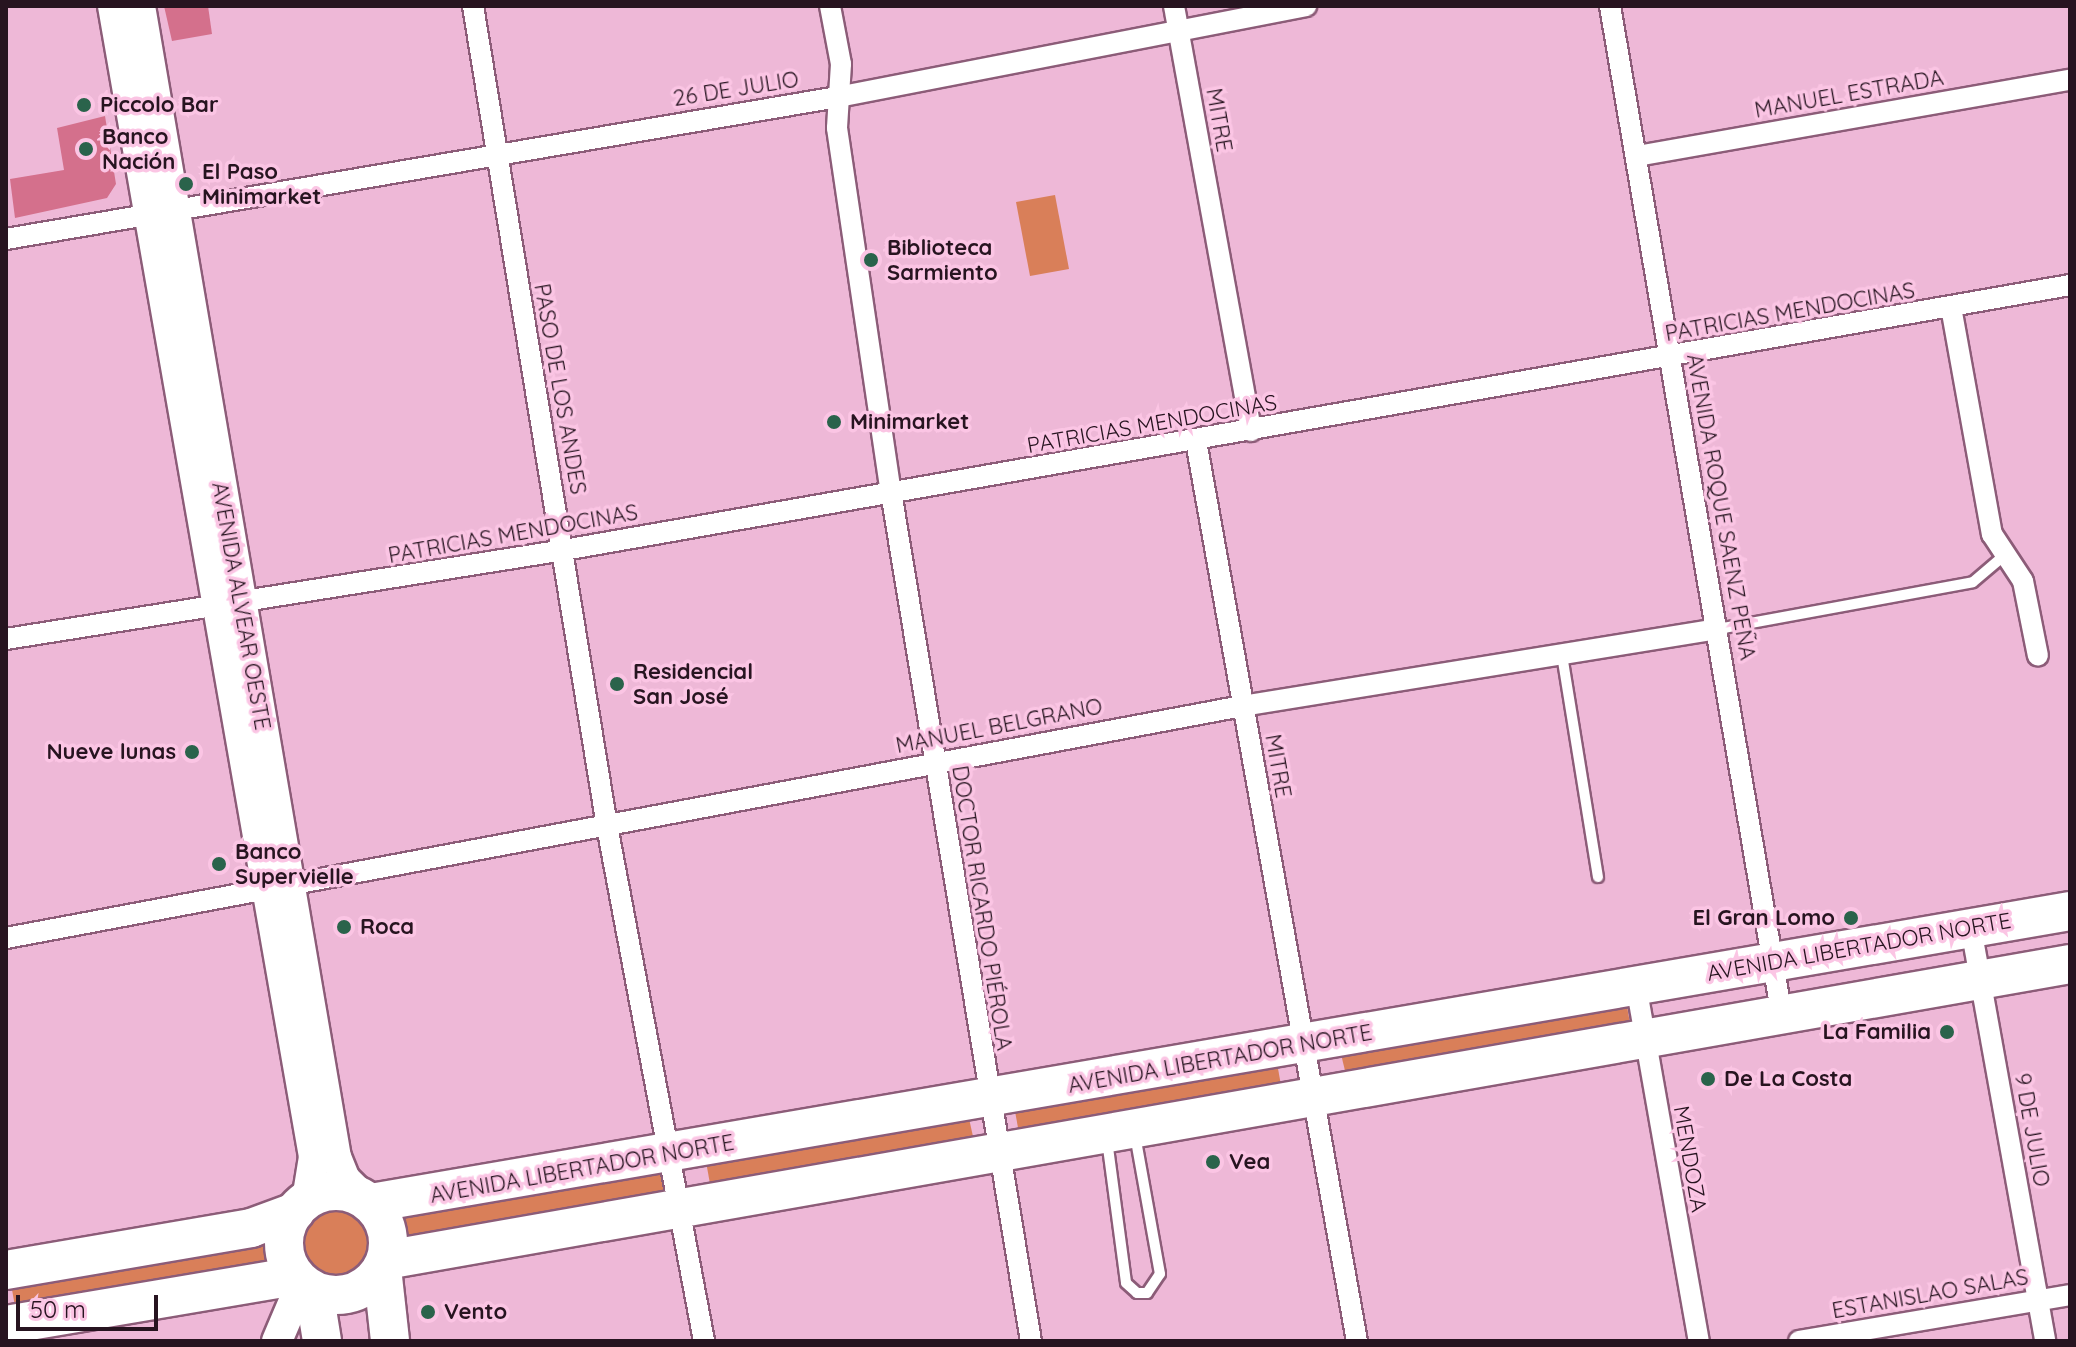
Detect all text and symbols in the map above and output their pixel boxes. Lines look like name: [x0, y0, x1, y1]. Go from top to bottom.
street label: MANUEL ESTRADA: [1752, 64, 1946, 124]
street label: 26 DE JULIO: [671, 66, 801, 112]
street label: MITRE: [1200, 86, 1238, 154]
place label: Piccolo Bar: [100, 92, 218, 118]
marker: Piccolo Bar: [75, 96, 93, 114]
place label: Banco Nación: [102, 123, 175, 174]
marker: Banco Nación: [77, 140, 95, 158]
place label: El Paso Minimarket: [202, 158, 321, 210]
marker: El Paso Minimarket: [177, 175, 195, 193]
place label: Biblioteca Sarmiento: [887, 234, 998, 286]
marker: Biblioteca Sarmiento: [862, 251, 880, 269]
street label: PATRICIAS MENDOCINAS: [1663, 277, 1917, 347]
street label: PASO DE LOS ANDES: [528, 282, 592, 496]
street label: AVENIDA ROQUE SAENZ PEÑA: [1681, 352, 1761, 662]
street label: PATRICIAS MENDOCINAS: [1025, 389, 1279, 459]
place label: Minimarket: [850, 409, 969, 435]
marker: Minimarket: [825, 413, 843, 431]
street label: AVENIDA ALVEAR OESTE: [206, 480, 276, 732]
street label: PATRICIAS MENDOCINAS: [386, 499, 640, 569]
place label: Residencial San José: [633, 658, 753, 710]
marker: Residencial San José: [608, 675, 626, 693]
street label: MANUEL BELGRANO: [894, 693, 1104, 759]
street label: MITRE: [1259, 732, 1297, 800]
place label: Nueve lunas: [46, 739, 176, 765]
marker: Nueve lunas: [183, 743, 201, 761]
street label: DOCTOR RICARDO PIÉROLA: [946, 764, 1018, 1052]
place label: Banco Supervielle: [235, 838, 354, 890]
marker: Banco Supervielle: [210, 855, 228, 873]
place label: El Gran Lomo: [1693, 905, 1835, 931]
street label: AVENIDA LIBERTADOR NORTE: [1705, 907, 2013, 987]
marker: El Gran Lomo: [1842, 909, 1860, 927]
place label: Roca: [360, 914, 414, 940]
marker: Roca: [335, 918, 353, 936]
street label: AVENIDA LIBERTADOR NORTE: [1066, 1019, 1374, 1099]
place label: La Familia: [1822, 1019, 1931, 1045]
marker: La Familia: [1938, 1023, 1956, 1041]
place label: De La Costa: [1724, 1066, 1852, 1092]
marker: De La Costa: [1699, 1070, 1717, 1088]
street label: 9 DE JULIO: [2009, 1071, 2055, 1189]
street label: MENDOZA: [1668, 1104, 1712, 1214]
street label: AVENIDA LIBERTADOR NORTE: [428, 1129, 736, 1209]
place label: Vea: [1229, 1149, 1270, 1175]
marker: Vea: [1204, 1153, 1222, 1171]
street label: ESTANISLAO SALAS: [1830, 1264, 2030, 1324]
scale bar: [20, 1279, 162, 1329]
text: 50 m: [30, 1294, 86, 1324]
place label: Vento: [444, 1299, 507, 1325]
marker: Vento: [419, 1303, 437, 1321]

